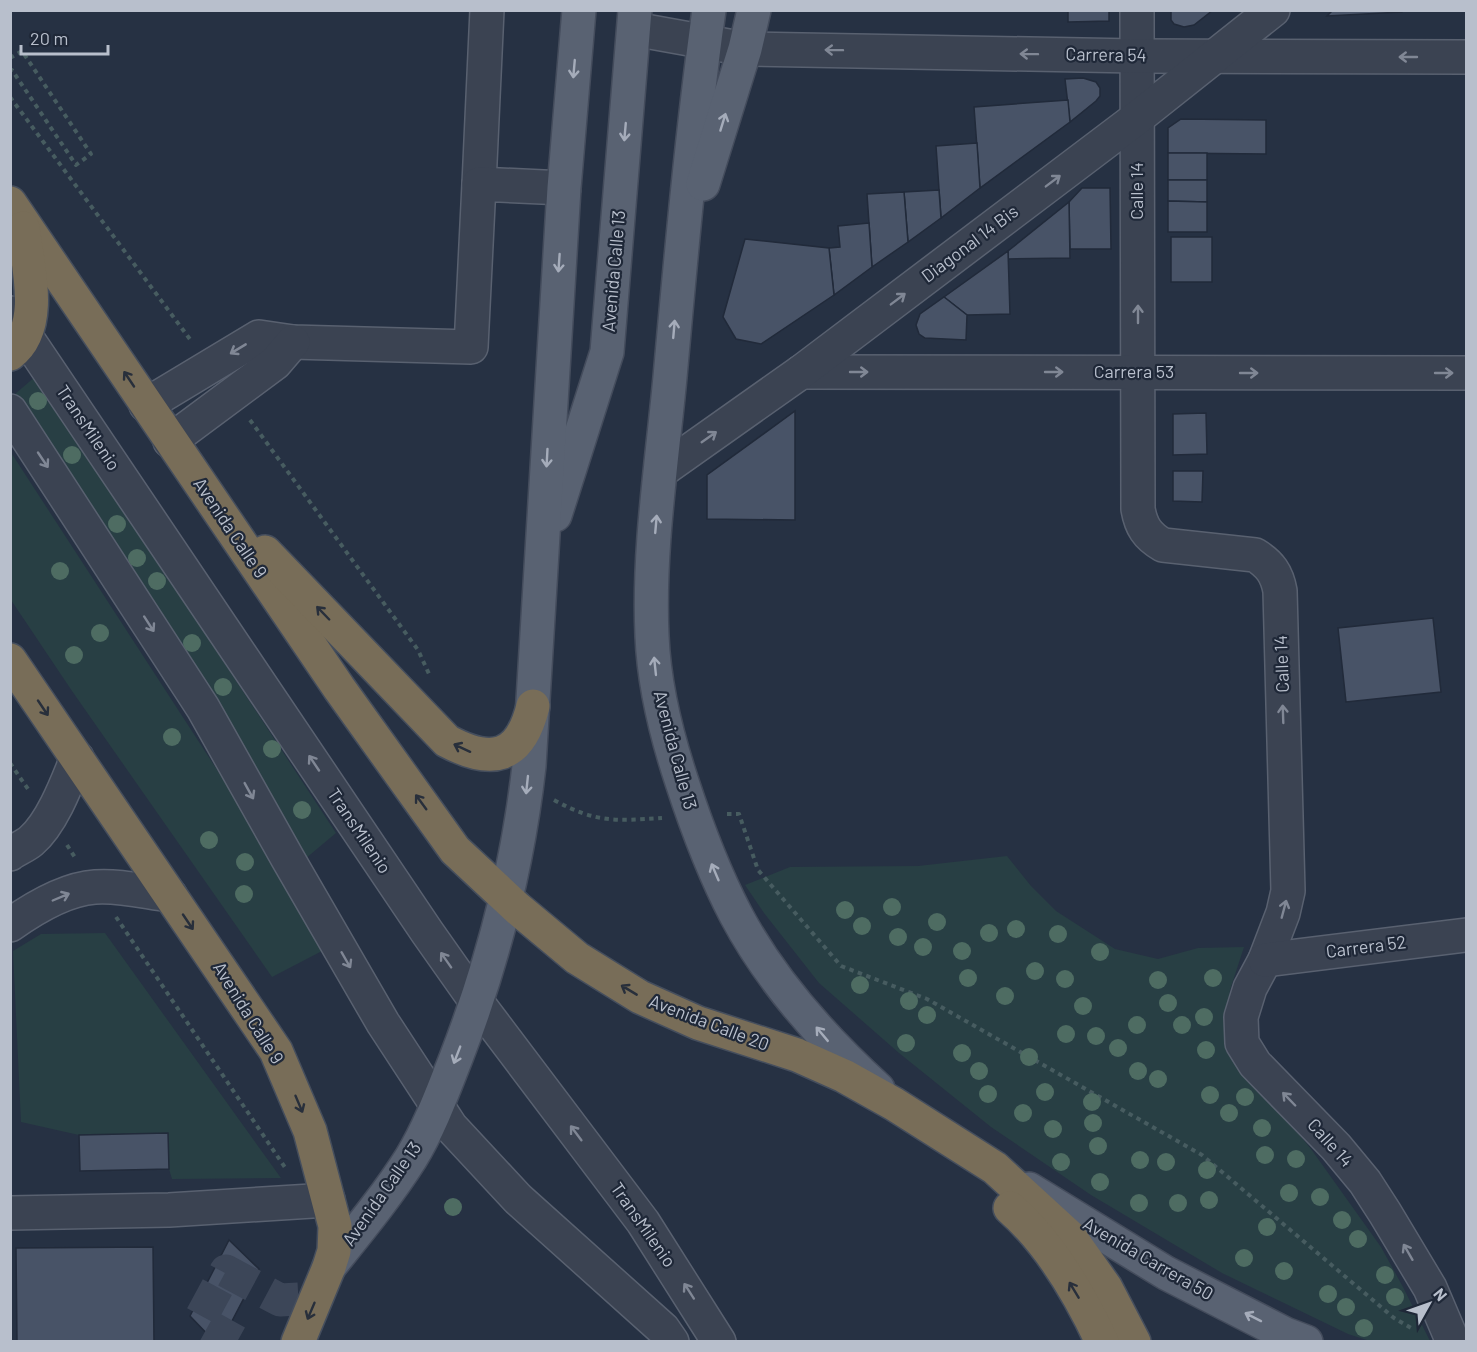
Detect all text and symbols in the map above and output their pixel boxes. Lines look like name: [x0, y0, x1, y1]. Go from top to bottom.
scale bar: [21, 18, 108, 56]
text: 20 m: [30, 27, 68, 49]
street label: Carrera 54: [1065, 42, 1147, 66]
one-way arrow: [825, 45, 845, 56]
one-way arrow: [1020, 48, 1040, 60]
one-way arrow: [1399, 51, 1419, 63]
one-way arrow: [568, 58, 579, 78]
one-way arrow: [718, 113, 729, 132]
one-way arrow: [619, 121, 630, 141]
street label: Calle 14: [1125, 162, 1147, 220]
one-way arrow: [1045, 175, 1061, 188]
street label: Diagonal 14 Bis: [917, 200, 1022, 287]
street label: Avenida Calle 13: [597, 209, 629, 333]
one-way arrow: [553, 253, 564, 273]
one-way arrow: [889, 293, 905, 305]
one-way arrow: [1132, 304, 1144, 324]
one-way arrow: [669, 320, 680, 340]
one-way arrow: [230, 343, 247, 355]
street label: Carrera 53: [1094, 360, 1174, 382]
one-way arrow: [849, 366, 869, 378]
one-way arrow: [1044, 366, 1064, 378]
one-way arrow: [1239, 367, 1259, 379]
one-way arrow: [1434, 367, 1454, 379]
one-way arrow: [123, 371, 135, 388]
street label: TransMilenio: [52, 380, 126, 474]
one-way arrow: [700, 431, 716, 443]
one-way arrow: [541, 447, 552, 467]
one-way arrow: [37, 451, 50, 468]
street label: Avenida Calle 9: [189, 473, 272, 582]
one-way arrow: [651, 514, 662, 534]
one-way arrow: [316, 605, 330, 620]
one-way arrow: [142, 615, 155, 632]
street label: Calle 14: [1269, 635, 1293, 693]
one-way arrow: [649, 656, 660, 676]
street label: Avenida Calle 13: [650, 688, 702, 812]
one-way arrow: [37, 700, 49, 716]
one-way arrow: [1278, 705, 1289, 725]
one-way arrow: [453, 742, 471, 753]
one-way arrow: [307, 755, 319, 772]
one-way arrow: [521, 775, 532, 795]
one-way arrow: [243, 782, 255, 799]
street label: TransMilenio: [323, 783, 397, 877]
one-way arrow: [415, 795, 427, 811]
one-way arrow: [709, 863, 720, 881]
one-way arrow: [52, 891, 70, 902]
one-way arrow: [1278, 900, 1290, 919]
one-way arrow: [182, 913, 194, 930]
street label: Carrera 52: [1324, 930, 1407, 962]
one-way arrow: [340, 951, 352, 968]
one-way arrow: [440, 952, 452, 968]
street label: Avenida Calle 9: [209, 957, 289, 1067]
one-way arrow: [621, 983, 638, 995]
street label: Avenida Calle 20: [646, 989, 772, 1055]
one-way arrow: [816, 1026, 829, 1042]
one-way arrow: [451, 1045, 462, 1064]
one-way arrow: [1282, 1091, 1296, 1106]
one-way arrow: [294, 1095, 305, 1113]
street label: Calle 14: [1303, 1114, 1358, 1171]
one-way arrow: [569, 1125, 582, 1141]
street label: Avenida Calle 13: [337, 1137, 425, 1250]
street label: TransMilenio: [607, 1178, 681, 1271]
street label: Avenida Carrera 50: [1080, 1212, 1217, 1304]
one-way arrow: [1402, 1244, 1414, 1261]
north arrow: [1399, 1274, 1459, 1334]
one-way arrow: [1068, 1282, 1080, 1299]
one-way arrow: [682, 1283, 694, 1300]
text: N: [1430, 1284, 1452, 1304]
one-way arrow: [305, 1301, 317, 1319]
one-way arrow: [1244, 1311, 1262, 1322]

